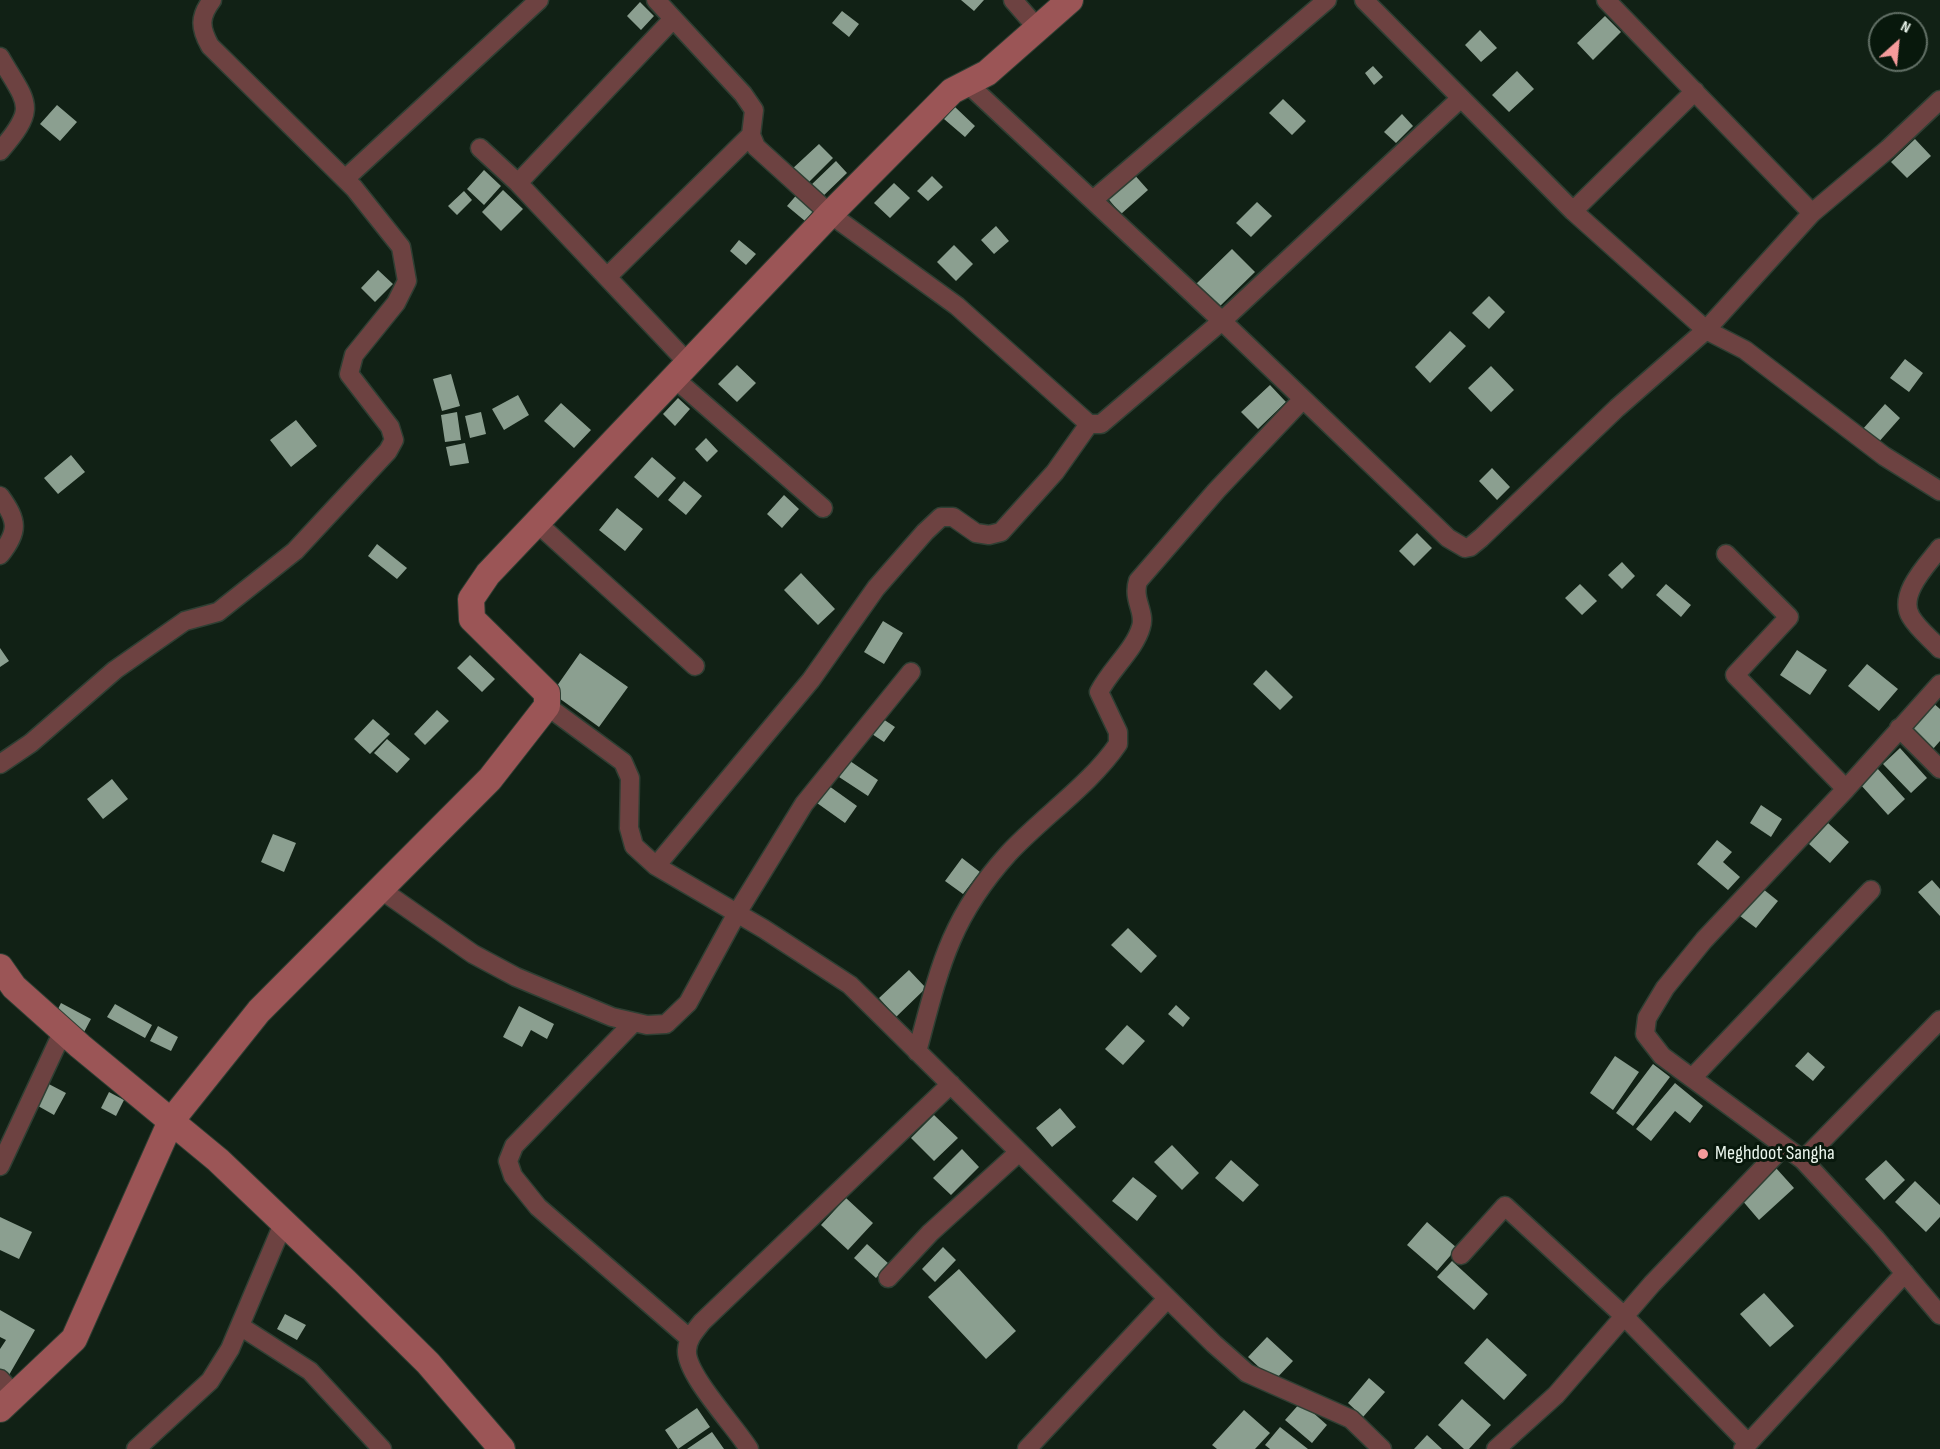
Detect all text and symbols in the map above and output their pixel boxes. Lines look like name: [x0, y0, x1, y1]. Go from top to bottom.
north arrow: [1868, 12, 1928, 72]
text: N: [1897, 17, 1914, 38]
place label: Meghdoot Sangha: [1715, 1142, 1835, 1166]
marker: Meghdoot Sangha: [1696, 1147, 1710, 1161]

